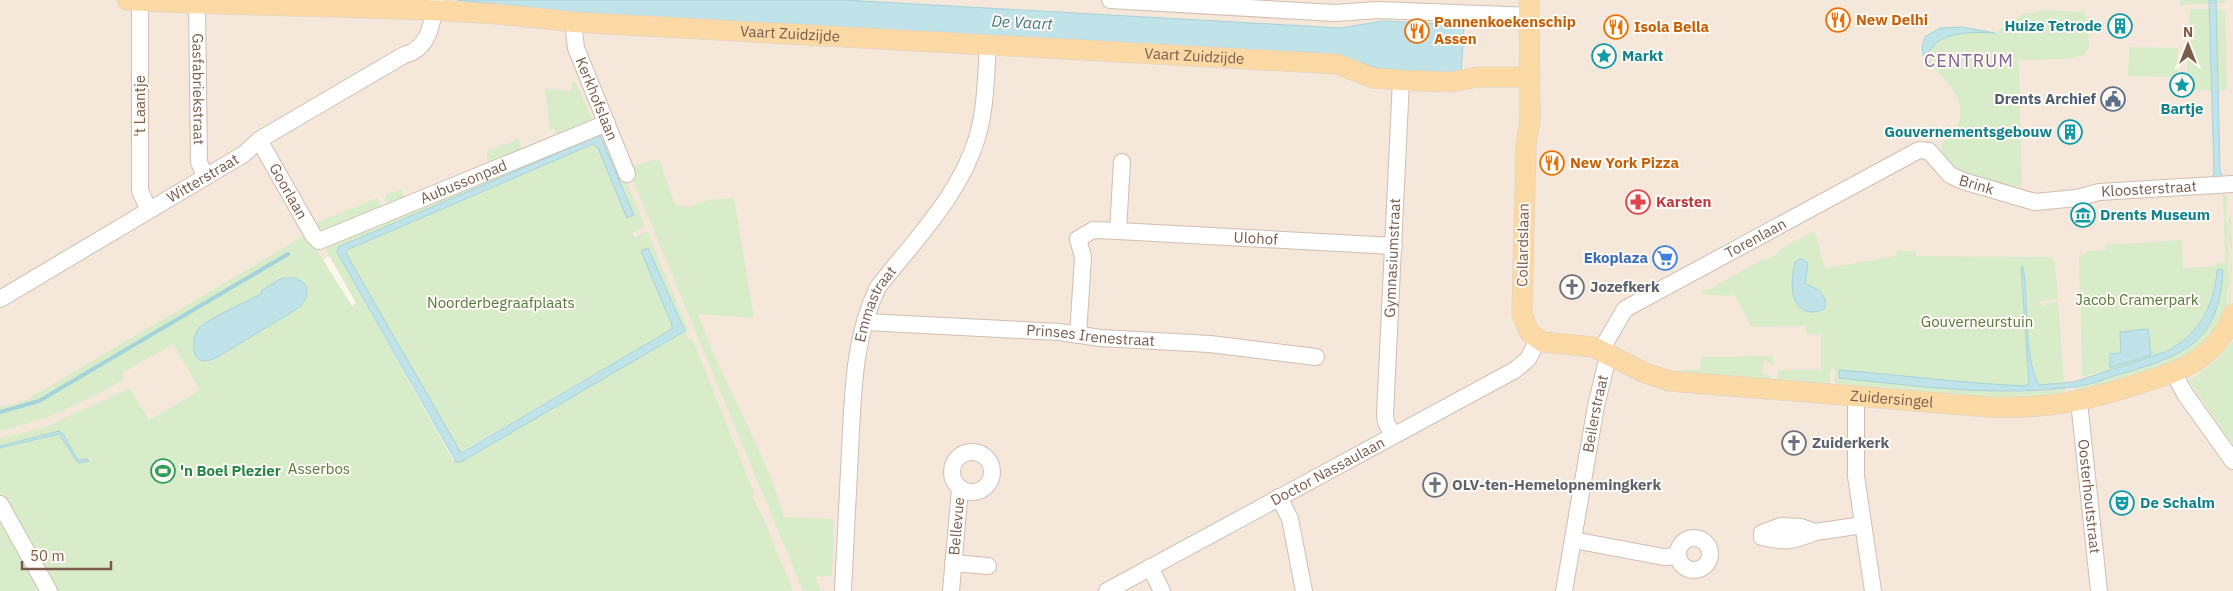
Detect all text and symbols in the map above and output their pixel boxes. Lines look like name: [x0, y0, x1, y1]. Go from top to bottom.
restaurant icon: New Delhi: [1825, 7, 1851, 33]
water label: De Vaart: [991, 10, 1054, 34]
place label: New Delhi: [1856, 10, 1928, 29]
place label: Pannenkoekenschip Assen: [1434, 12, 1576, 48]
building icon: Huize Tetrode: [2107, 13, 2133, 39]
restaurant icon: Isola Bella: [1603, 14, 1629, 40]
place label: Huize Tetrode: [2004, 16, 2102, 35]
place label: Isola Bella: [1634, 17, 1709, 36]
restaurant icon: Pannenkoekenschip Assen: [1404, 18, 1430, 44]
north arrow: [2163, 20, 2213, 70]
street label: Vaart Zuidzijde: [739, 21, 841, 46]
text: N: [2183, 23, 2193, 41]
street label: Gasfabriekstraat: [188, 33, 209, 145]
street label: Vaart Zuidzijde: [1144, 43, 1245, 68]
place icon: Markt: [1591, 43, 1617, 69]
place label: Markt: [1622, 46, 1663, 65]
district label: CENTRUM: [1924, 49, 2014, 72]
street label: Kerkhofslaan: [572, 54, 622, 143]
place icon: Bartje: [2169, 72, 2195, 98]
street label: 't Laantje: [130, 75, 149, 137]
public building icon: Drents Archief: [2100, 86, 2126, 112]
place label: Drents Archief: [1994, 89, 2097, 108]
place label: Bartje: [2160, 99, 2204, 118]
building icon: Gouvernementsgebouw: [2057, 119, 2083, 145]
place label: Gouvernementsgebouw: [1884, 122, 2052, 141]
street label: Witterstraat: [163, 149, 242, 207]
restaurant icon: New York Pizza: [1539, 150, 1565, 176]
place label: New York Pizza: [1570, 153, 1680, 172]
street label: Aubussonpad: [417, 155, 510, 208]
street label: Goorlaan: [265, 160, 312, 222]
street label: Brink: [1957, 170, 1996, 199]
street label: Kloosterstraat: [2100, 176, 2197, 201]
pharmacy icon: Karsten: [1625, 189, 1651, 215]
place label: Karsten: [1656, 192, 1711, 211]
street label: Gymnasiumstraat: [1380, 198, 1404, 318]
museum icon: Drents Museum: [2070, 202, 2096, 228]
street label: Collardslaan: [1512, 203, 1533, 287]
place label: Drents Museum: [2100, 205, 2210, 224]
street label: Torenlaan: [1721, 214, 1789, 262]
street label: Ulohof: [1233, 227, 1279, 249]
supermarket icon: Ekoplaza: [1652, 245, 1678, 271]
place label: Ekoplaza: [1584, 248, 1648, 267]
street label: Emmastraat: [850, 262, 900, 344]
church icon: Jozefkerk: [1559, 274, 1585, 300]
place label: Jozefkerk: [1590, 277, 1660, 296]
park label: Jacob Cramerpark: [2075, 290, 2199, 309]
park label: Noorderbegraafplaats: [427, 293, 575, 312]
park label: Gouverneurstuin: [1921, 312, 2033, 331]
street label: Prinses Irenestraat: [1026, 320, 1155, 350]
street label: Beilerstraat: [1578, 373, 1612, 454]
street label: Zuidersingel: [1850, 386, 1934, 411]
church icon: Zuiderkerk: [1781, 430, 1807, 456]
street label: Doctor Nassaulaan: [1267, 432, 1388, 510]
place label: Zuiderkerk: [1812, 433, 1890, 452]
street label: Oosterhoutstraat: [2074, 438, 2105, 555]
sports icon: 'n Boel Plezier: [150, 458, 176, 484]
park label: Asserbos: [288, 459, 350, 478]
place label: 'n Boel Plezier: [180, 461, 281, 480]
church icon: OLV-ten-Hemelopnemingkerk: [1422, 472, 1448, 498]
place label: OLV-ten-Hemelopnemingkerk: [1452, 475, 1661, 494]
theatre icon: De Schalm: [2109, 490, 2135, 516]
place label: De Schalm: [2140, 493, 2215, 512]
street label: Bellevue: [944, 496, 968, 556]
scale bar: [22, 538, 111, 570]
text: 50 m: [30, 546, 65, 565]

